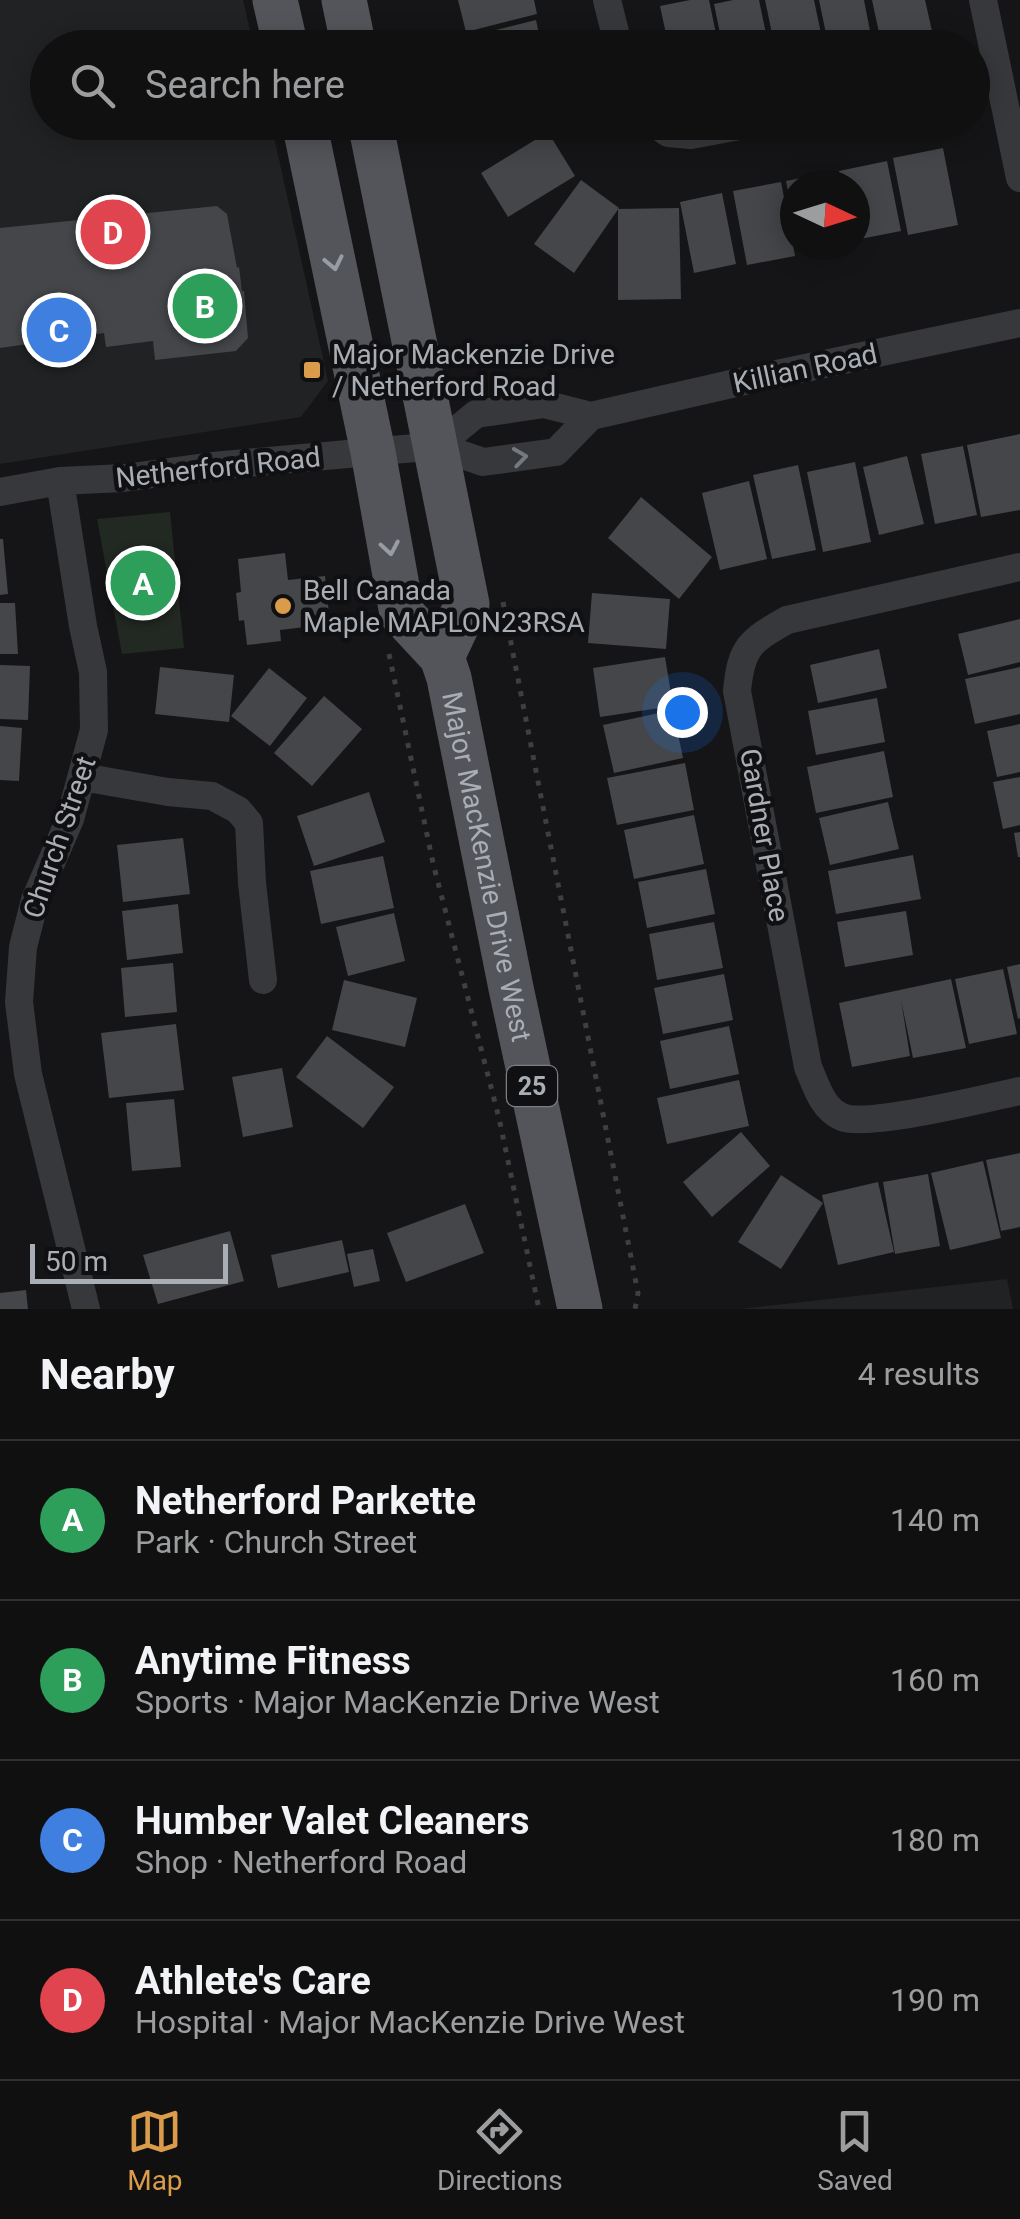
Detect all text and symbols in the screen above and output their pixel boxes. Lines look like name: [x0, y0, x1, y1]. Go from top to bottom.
search box: [30, 30, 990, 140]
icon: search: [65, 58, 120, 113]
text: Search here: [145, 63, 345, 107]
north arrow: [780, 170, 870, 260]
pin: D: [80, 194, 146, 270]
one-way arrow: [323, 254, 344, 271]
pin: B: [172, 268, 238, 344]
pin: C: [27, 292, 92, 368]
street label: Killian Road: [730, 337, 880, 400]
place label: Major Mackenzie Drive / Netherford Road: [332, 338, 615, 403]
marker: Major Mackenzie Drive / Netherford Road: [301, 359, 323, 381]
street label: Netherford Road: [114, 440, 322, 495]
one-way arrow: [513, 447, 529, 468]
one-way arrow: [379, 540, 400, 557]
pin: A: [110, 546, 176, 620]
place label: Bell Canada Maple MAPLON23RSA: [303, 574, 585, 639]
marker: Bell Canada Maple MAPLON23RSA: [272, 595, 294, 617]
your location: [657, 687, 708, 738]
street label: Major MacKenzie Drive West: [435, 689, 538, 1045]
street label: Gardner Place: [733, 746, 796, 924]
street label: Church Street: [16, 752, 103, 923]
road number: 25: [507, 1066, 557, 1106]
scale bar: [30, 1239, 228, 1284]
text: 50 m: [45, 1245, 108, 1278]
text: Nearby: [40, 1350, 175, 1399]
text: 4 results: [858, 1355, 980, 1393]
text: Netherford Parkette: [135, 1479, 476, 1523]
text: A: [62, 1501, 83, 1539]
text: 140 m: [890, 1501, 980, 1539]
text: Park · Church Street: [135, 1523, 417, 1561]
text: Anytime Fitness: [135, 1639, 411, 1683]
text: B: [62, 1661, 83, 1699]
text: 160 m: [890, 1661, 980, 1699]
text: Sports · Major MacKenzie Drive West: [135, 1683, 660, 1721]
text: Humber Valet Cleaners: [135, 1799, 530, 1843]
text: C: [62, 1821, 83, 1859]
text: 180 m: [890, 1821, 980, 1859]
text: Shop · Netherford Road: [135, 1843, 467, 1881]
text: Athlete's Care: [135, 1959, 371, 2003]
text: D: [62, 1981, 83, 2019]
text: 190 m: [890, 1981, 980, 2019]
text: Hospital · Major MacKenzie Drive West: [135, 2003, 685, 2041]
tab: Map: [127, 2104, 183, 2197]
tab: Directions: [437, 2104, 563, 2197]
tab: Saved: [817, 2104, 893, 2197]

